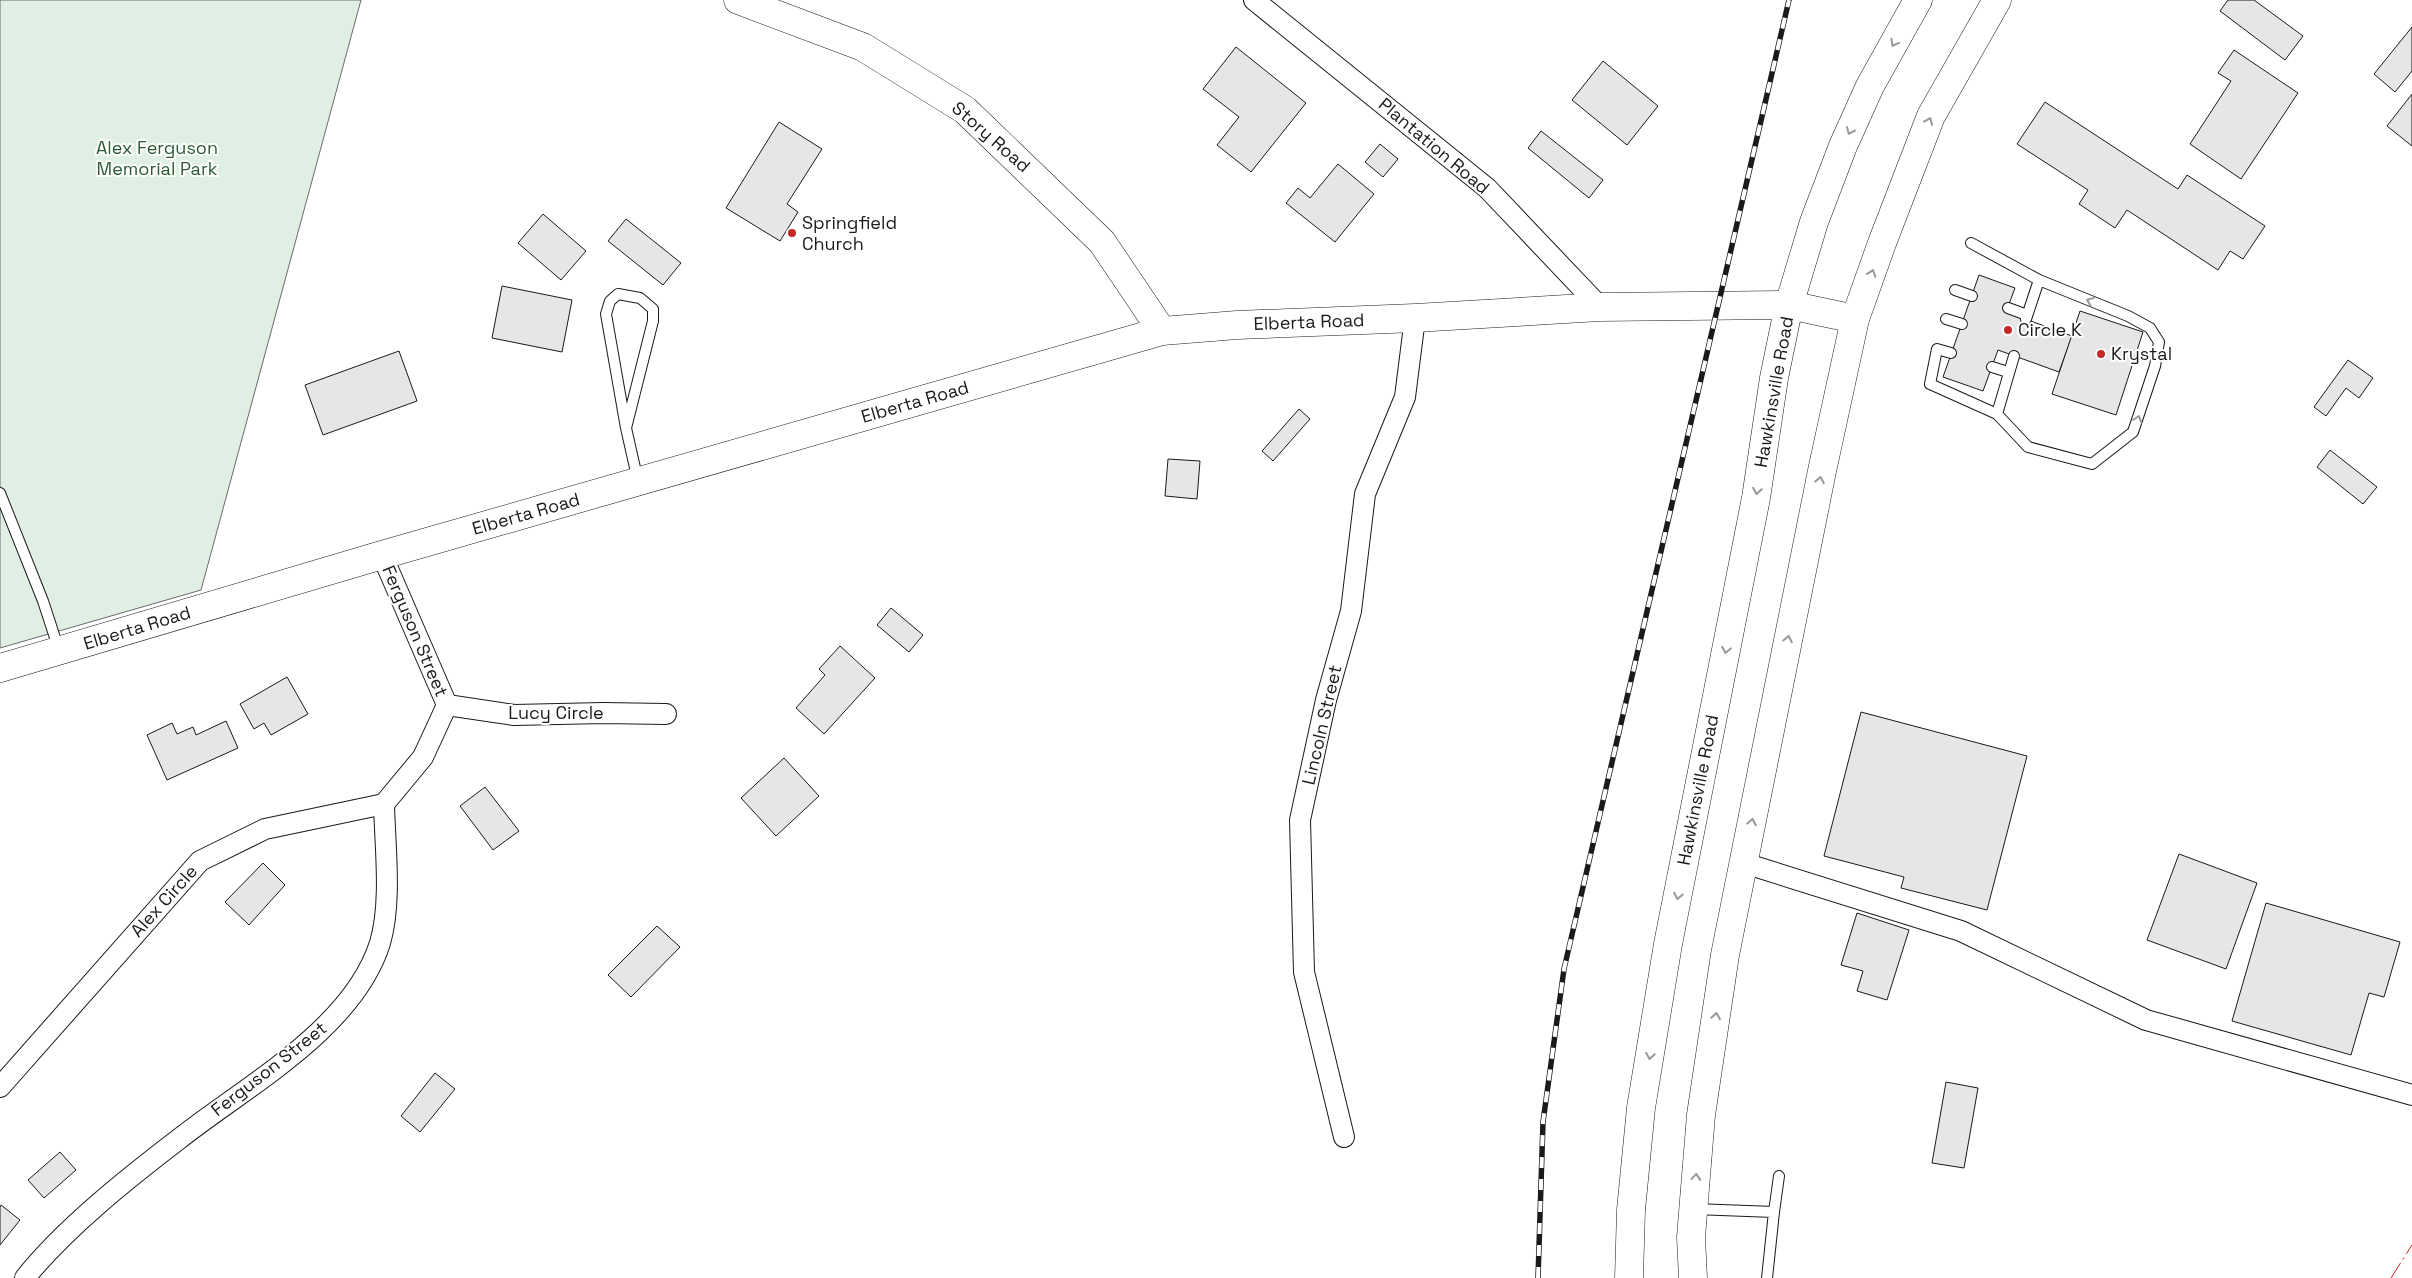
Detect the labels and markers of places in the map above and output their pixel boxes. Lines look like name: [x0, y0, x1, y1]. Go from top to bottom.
place label: Springfield Church: [802, 211, 897, 255]
marker: Springfield Church: [786, 227, 798, 239]
place label: Circle K: [2018, 318, 2082, 341]
marker: Circle K: [2002, 324, 2014, 336]
place label: Krystal: [2111, 342, 2172, 365]
marker: Krystal: [2095, 348, 2107, 360]

